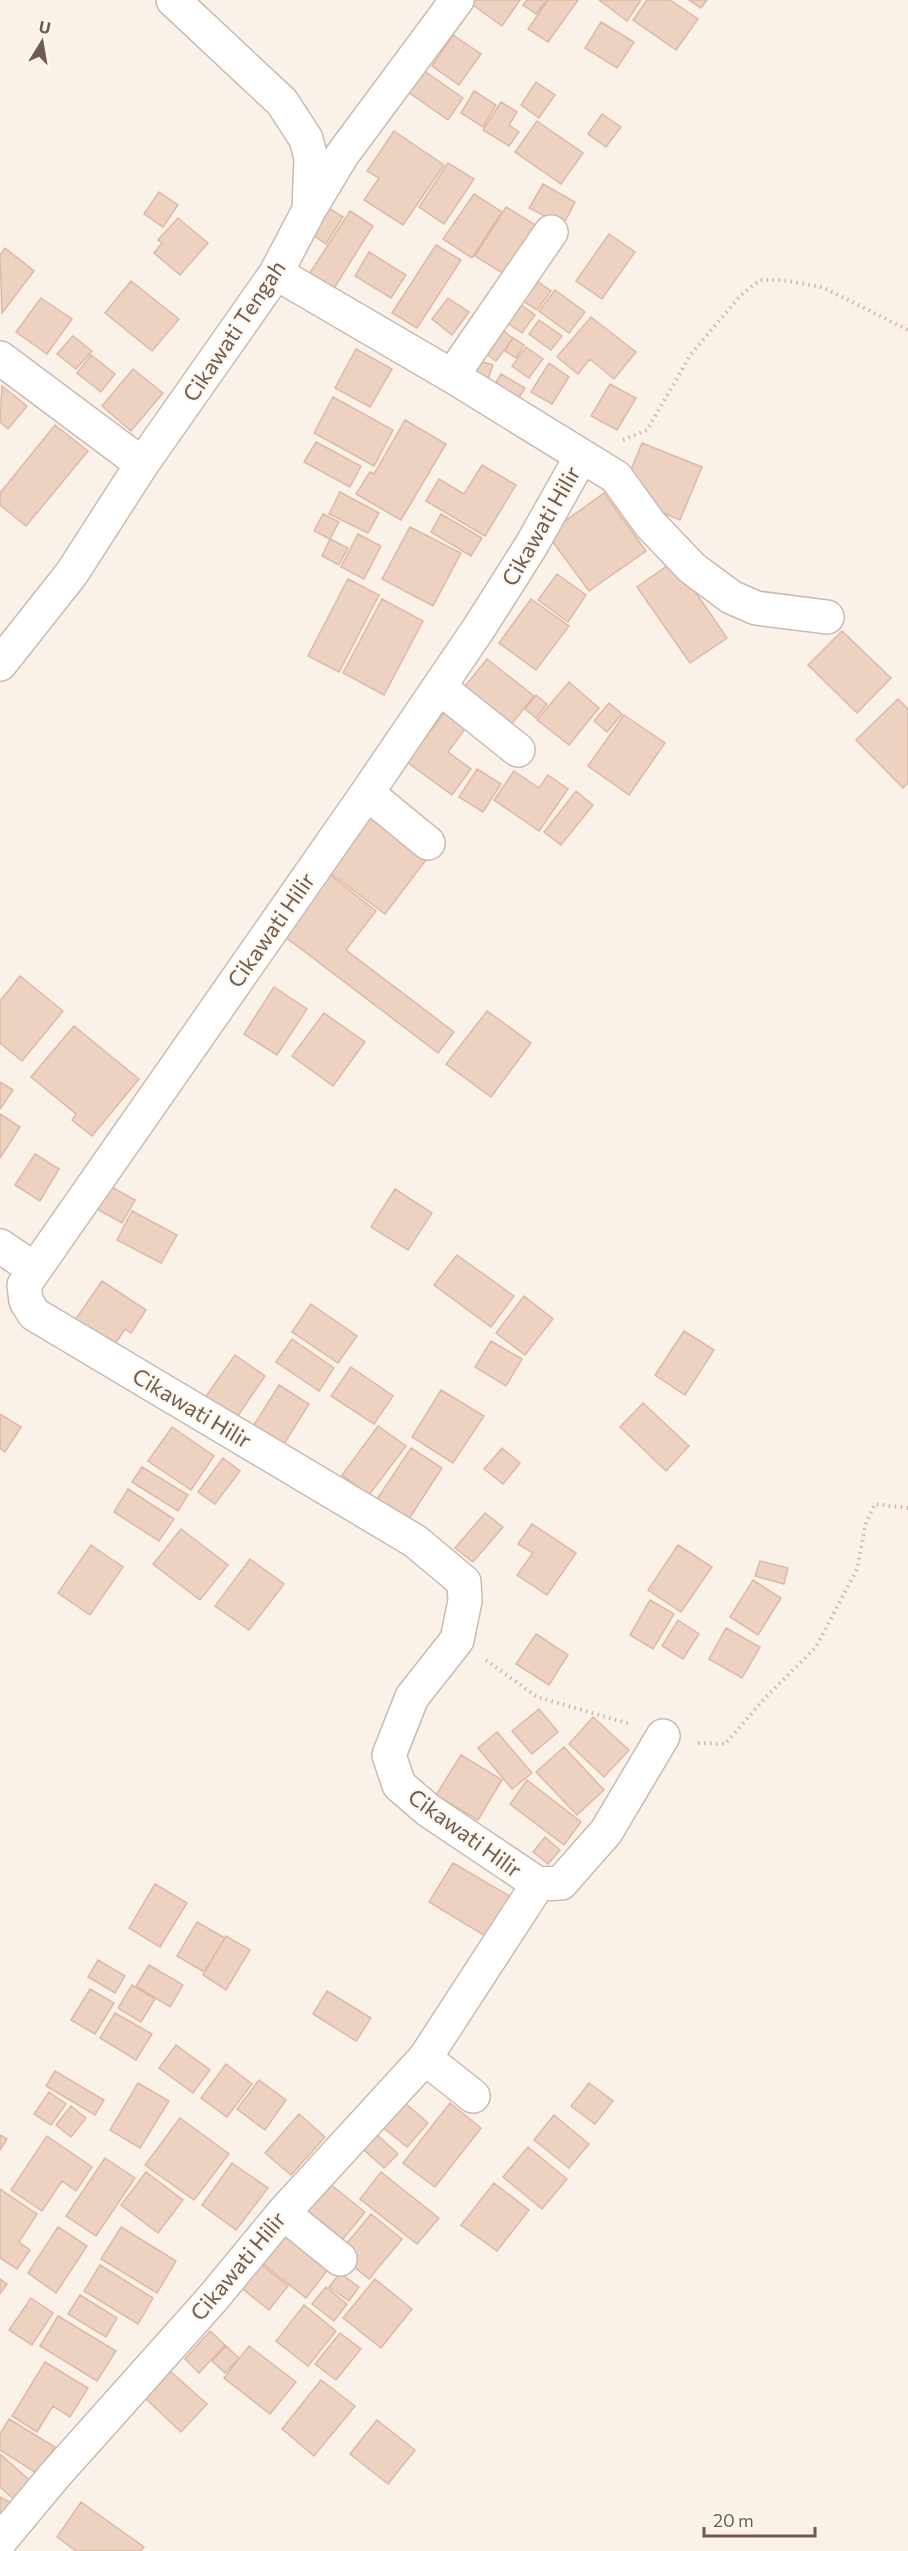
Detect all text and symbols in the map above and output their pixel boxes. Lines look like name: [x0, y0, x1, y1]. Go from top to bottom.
north arrow: [12, 12, 72, 72]
text: U: [37, 16, 52, 37]
street label: Cikawati Tengah: [176, 255, 291, 406]
street label: Cikawati Hilir: [495, 461, 586, 590]
street label: Cikawati Hilir: [221, 867, 320, 992]
street label: Cikawati Hilir: [128, 1362, 257, 1454]
street label: Cikawati Hilir: [403, 1782, 528, 1883]
street label: Cikawati Hilir: [184, 2206, 291, 2326]
scale bar: [704, 2500, 815, 2538]
text: 20 m: [713, 2509, 754, 2531]

